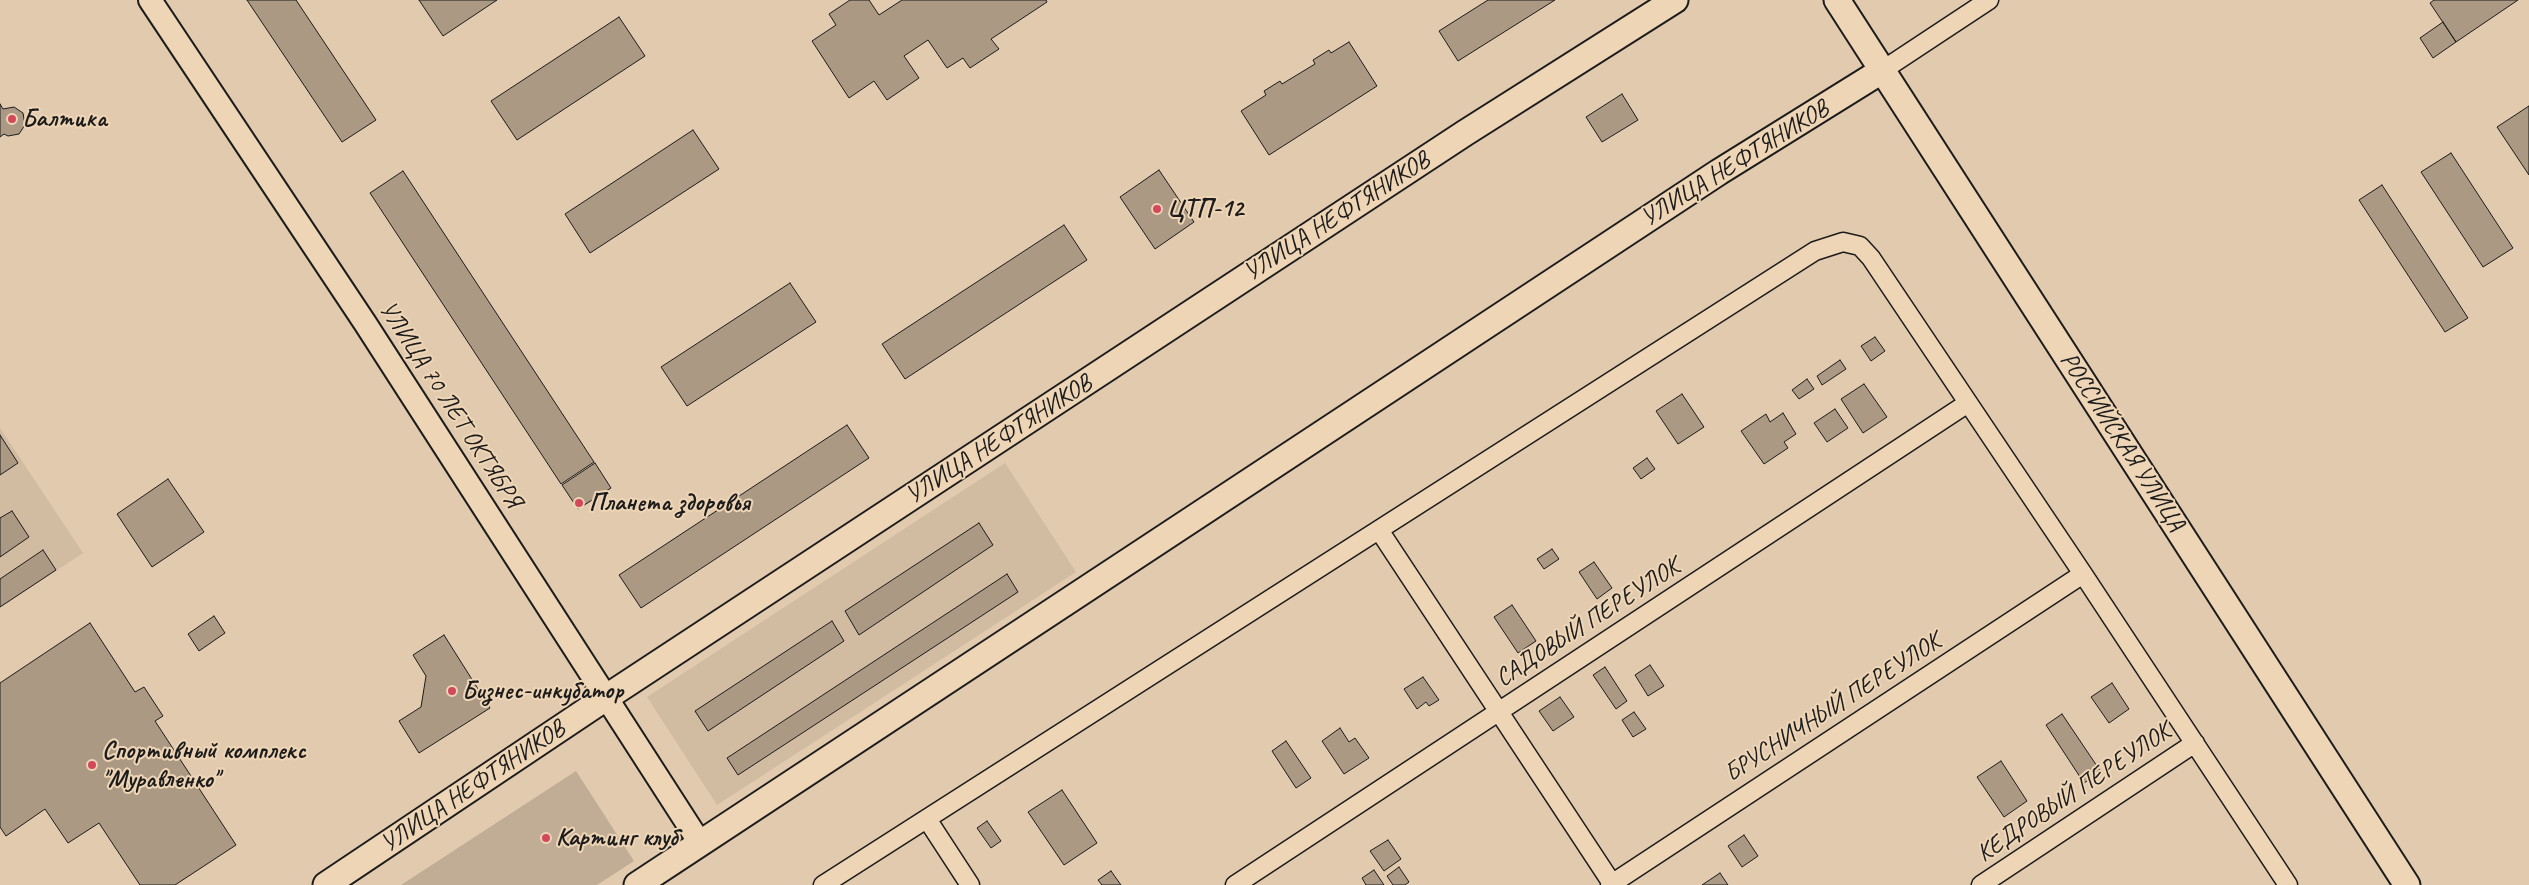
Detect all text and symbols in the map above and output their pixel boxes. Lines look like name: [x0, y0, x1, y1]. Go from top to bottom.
street label: УЛИЦА НЕФТЯНИКОВ: [1636, 94, 1834, 234]
place label: Балтика: [22, 104, 107, 134]
marker: Балтика: [6, 113, 18, 125]
street label: УЛИЦА НЕФТЯНИКОВ: [1239, 146, 1435, 288]
place label: ЦТП-12: [1167, 194, 1243, 224]
marker: ЦТП-12: [1151, 203, 1163, 215]
street label: УЛИЦА 70 ЛЕТ ОКТЯБРЯ: [372, 296, 528, 514]
street label: РОССИЙСКАЯ УЛИЦА: [2053, 347, 2191, 537]
street label: УЛИЦА НЕФТЯНИКОВ: [901, 369, 1097, 511]
place label: Планета здоровья: [589, 488, 750, 518]
marker: Планета здоровья: [573, 497, 585, 509]
street label: САДОВЫЙ ПЕРЕУЛОК: [1490, 552, 1686, 694]
street label: БРУСНИЧНЫЙ ПЕРЕУЛОК: [1719, 627, 1947, 789]
place label: Бизнес-инкубатор: [462, 676, 624, 706]
marker: Бизнес-инкубатор: [446, 685, 458, 697]
street label: УЛИЦА НЕФТЯНИКОВ: [375, 714, 571, 860]
street label: КЕДРОВЫЙ ПЕРЕУЛОК: [1971, 717, 2177, 869]
place label: Спортивный комплекс "Муравленко": [102, 736, 306, 795]
marker: Спортивный комплекс "Муравленко": [86, 759, 98, 771]
place label: Картинг клуб: [556, 823, 677, 853]
marker: Картинг клуб: [540, 832, 552, 844]

